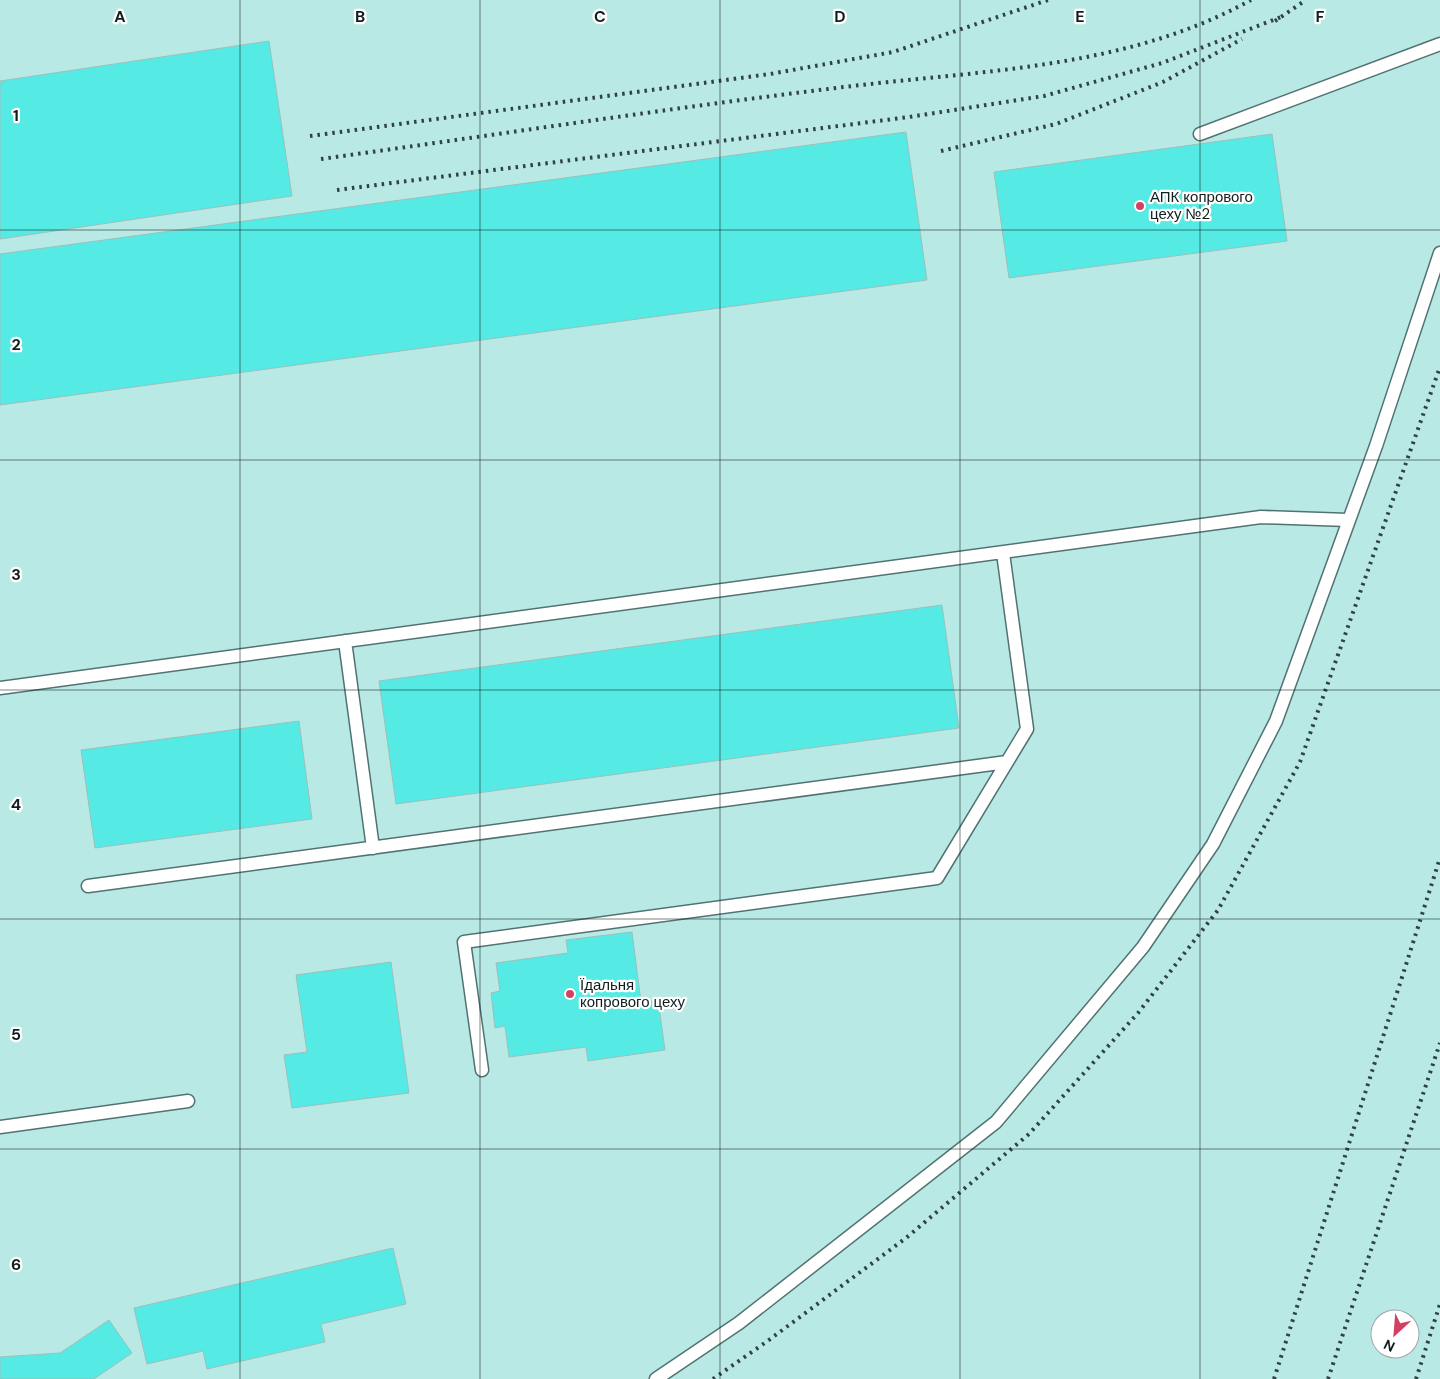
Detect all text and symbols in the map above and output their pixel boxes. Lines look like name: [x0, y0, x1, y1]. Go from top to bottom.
text: A: [114, 6, 126, 27]
text: B: [355, 6, 365, 27]
text: C: [594, 6, 606, 27]
text: D: [834, 6, 846, 27]
text: E: [1075, 6, 1085, 27]
text: F: [1316, 6, 1325, 27]
text: 1: [13, 105, 19, 126]
place label: АПК копрового цеху №2: [1150, 187, 1253, 224]
marker: АПК копрового цеху №2: [1134, 200, 1146, 212]
text: 2: [11, 334, 21, 355]
text: 3: [11, 564, 21, 585]
text: 4: [11, 794, 21, 815]
place label: Їдальня копрового цеху: [580, 975, 685, 1012]
marker: Їдальня копрового цеху: [564, 988, 576, 1000]
text: 5: [11, 1024, 21, 1045]
text: 6: [11, 1254, 21, 1275]
north arrow: [1370, 1309, 1420, 1359]
text: N: [1381, 1335, 1398, 1356]

